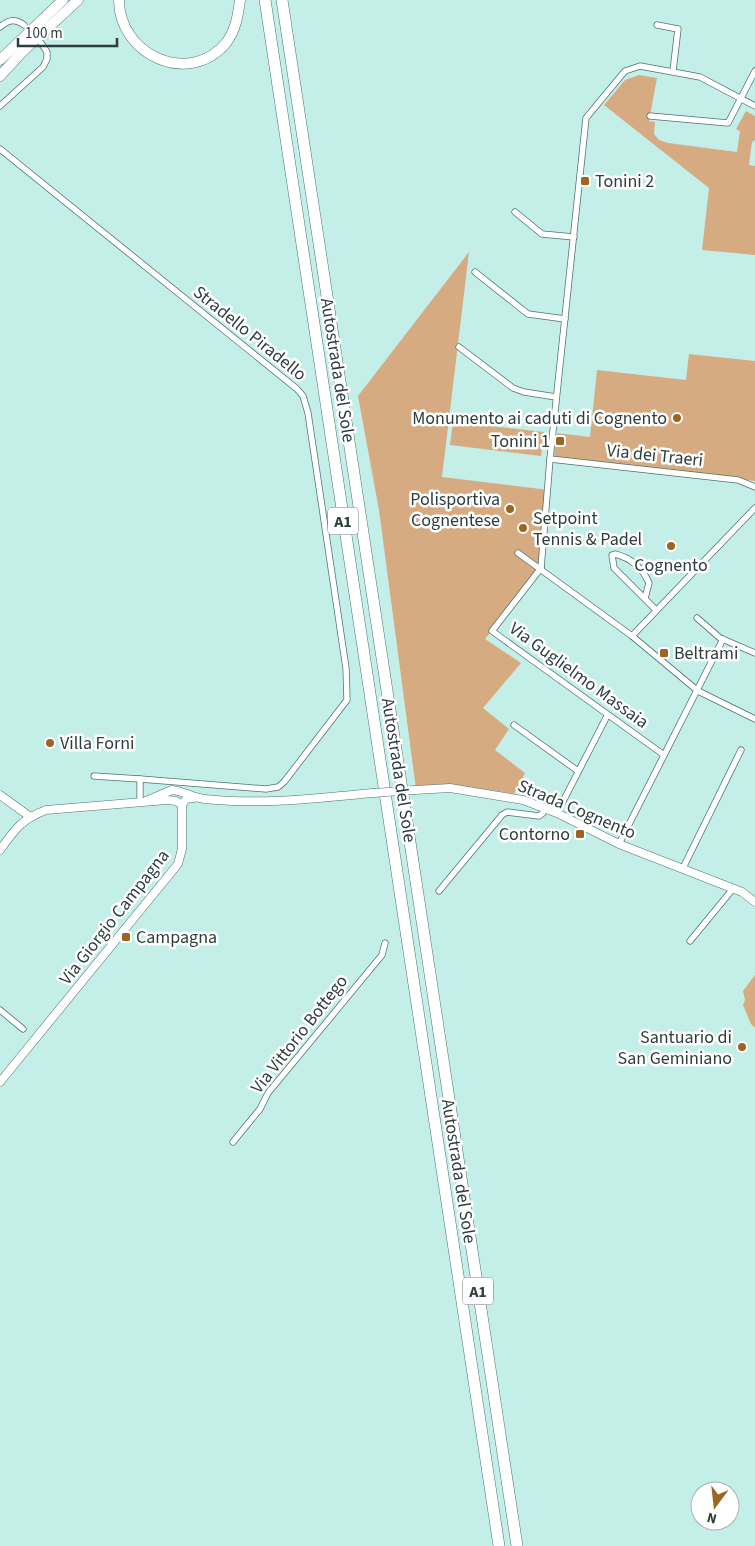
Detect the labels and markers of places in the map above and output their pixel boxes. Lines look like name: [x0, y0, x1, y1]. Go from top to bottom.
place label: Tonini 2: [595, 169, 654, 194]
marker: Tonini 2: [579, 175, 591, 187]
place label: Monumento ai caduti di Cognento: [412, 406, 667, 431]
marker: Monumento ai caduti di Cognento: [671, 412, 683, 424]
place label: Tonini 1: [491, 429, 550, 454]
marker: Tonini 1: [554, 435, 566, 447]
place label: Polisportiva Cognentese: [410, 487, 500, 533]
marker: Polisportiva Cognentese: [504, 503, 516, 515]
place label: Setpoint Tennis & Padel: [533, 506, 642, 552]
marker: Setpoint Tennis & Padel: [517, 522, 529, 534]
marker: Cognento: [665, 540, 677, 552]
place label: Cognento: [634, 553, 708, 578]
place label: Beltrami: [674, 641, 738, 666]
marker: Beltrami: [658, 647, 670, 659]
place label: Villa Forni: [60, 731, 134, 756]
marker: Villa Forni: [44, 737, 56, 749]
place label: Contorno: [499, 822, 570, 847]
marker: Contorno: [574, 828, 586, 840]
place label: Campagna: [136, 925, 217, 950]
marker: Campagna: [120, 931, 132, 943]
place label: Santuario di San Geminiano: [618, 1025, 732, 1071]
marker: Santuario di San Geminiano: [736, 1041, 748, 1053]

